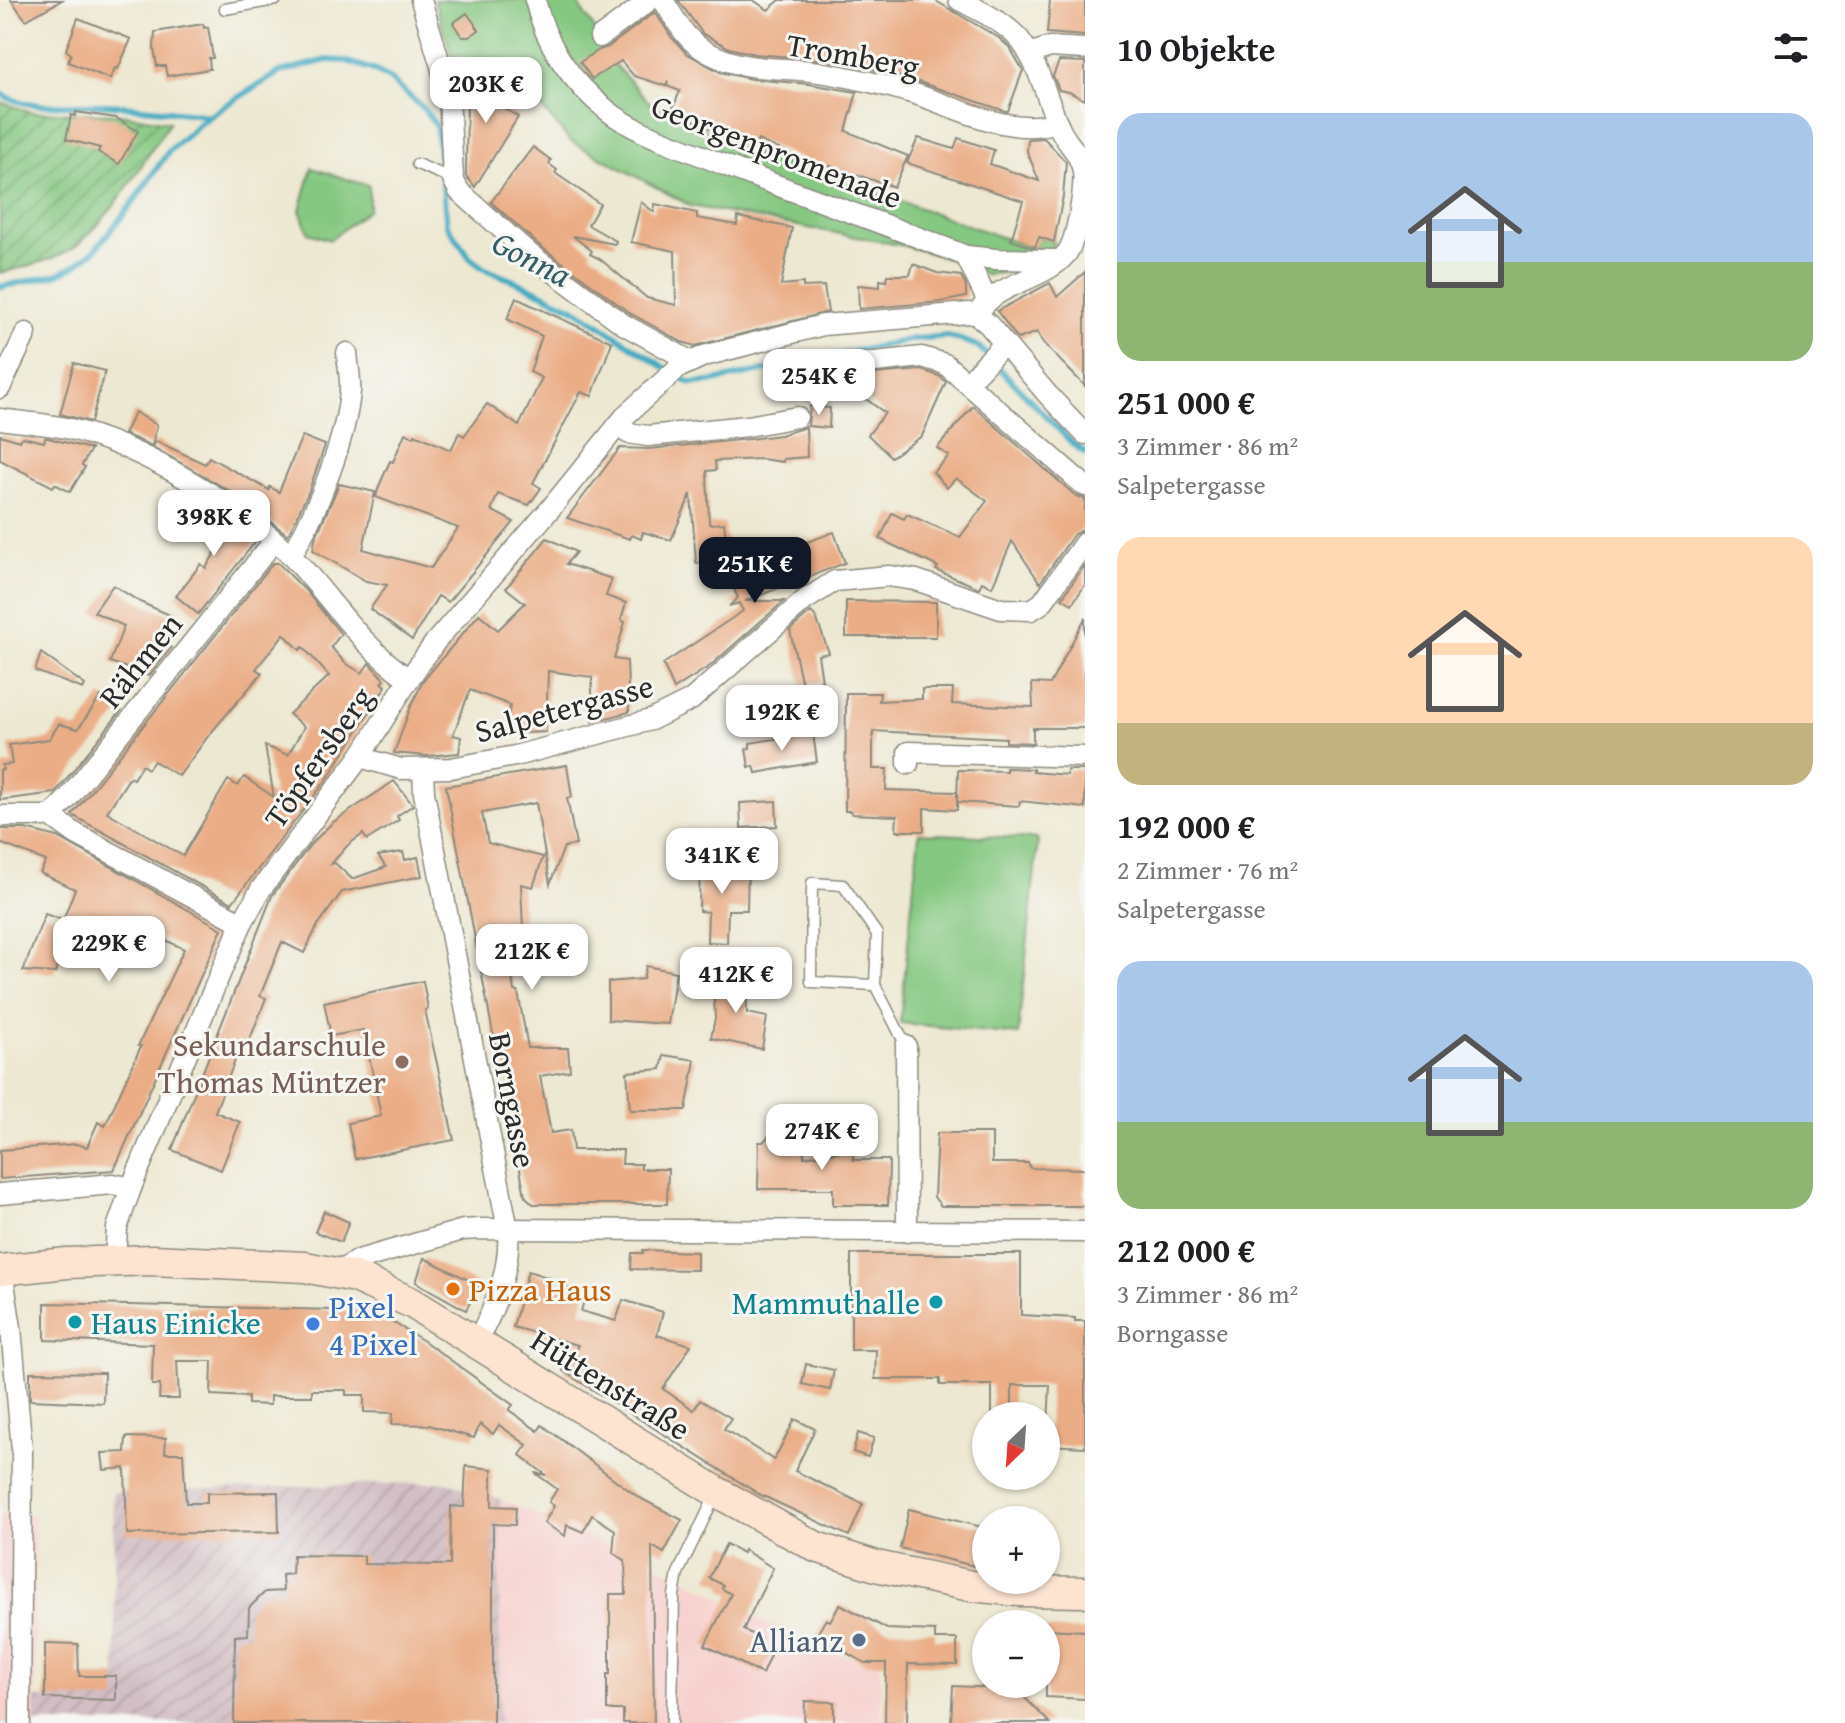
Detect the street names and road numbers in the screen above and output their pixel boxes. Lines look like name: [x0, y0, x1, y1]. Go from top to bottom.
street label: Tromberg: [783, 20, 923, 90]
street label: Georgenpromenade: [645, 82, 909, 220]
street label: Rähmen: [87, 602, 193, 718]
street label: Salpetergasse: [470, 662, 658, 754]
street label: Töpfersberg: [252, 677, 384, 837]
street label: Borngasse: [477, 1028, 549, 1172]
street label: Hüttenstraße: [522, 1316, 700, 1452]

